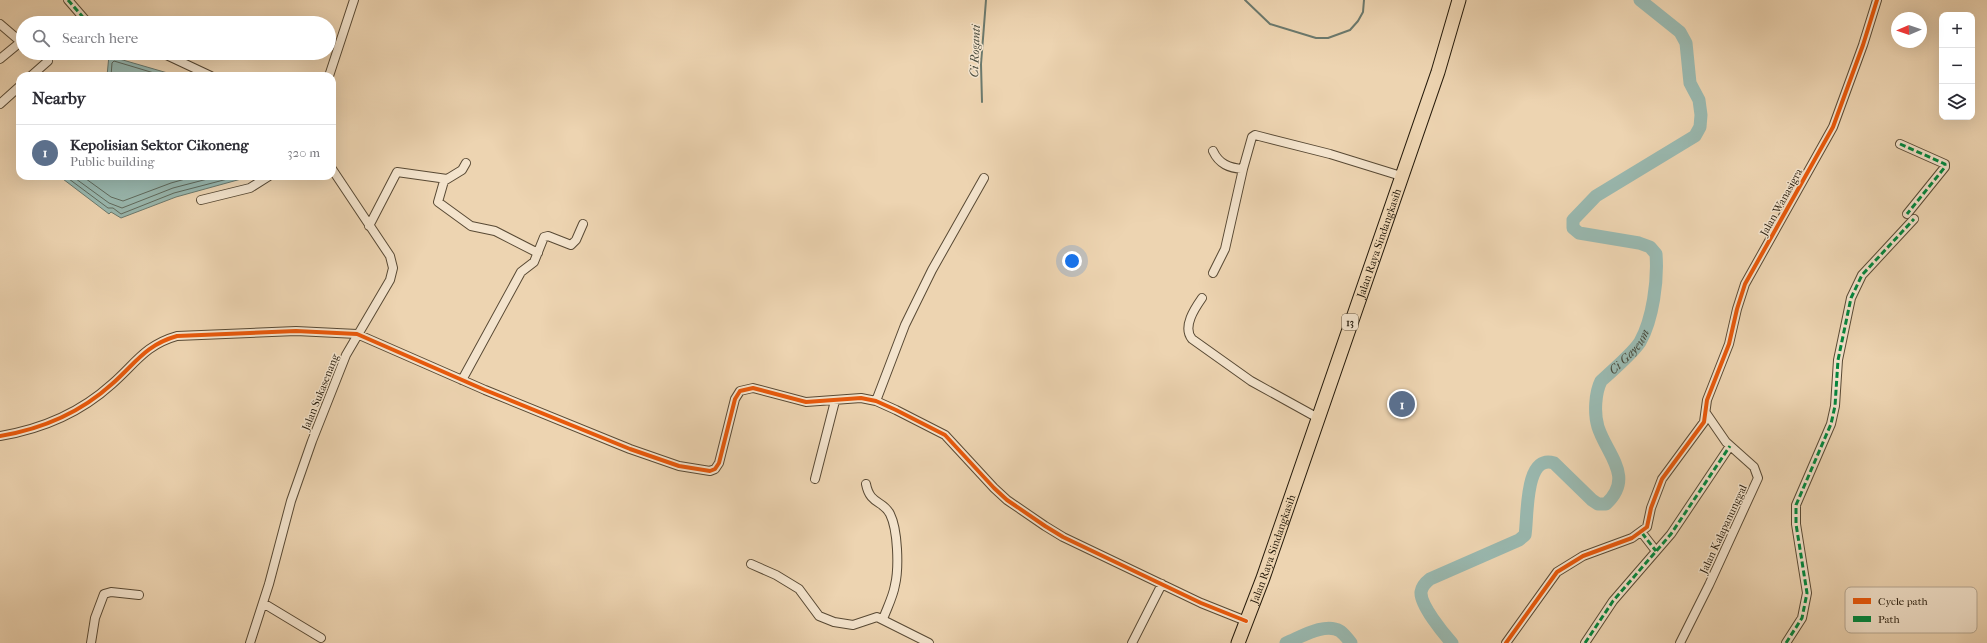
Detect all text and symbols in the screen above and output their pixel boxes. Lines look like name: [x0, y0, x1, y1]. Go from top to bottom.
north arrow: [1891, 12, 1927, 48]
map controls: [1939, 12, 1975, 120]
button: +: [1939, 12, 1975, 48]
search box: [16, 16, 336, 60]
water label: Ci Roganti: [967, 23, 983, 78]
icon: search: [30, 27, 52, 49]
text: Search here: [62, 29, 138, 47]
button: −: [1939, 48, 1975, 84]
button: layers: [1939, 84, 1975, 120]
text: Nearby: [32, 88, 86, 108]
text: Kepolisian Sektor Cikoneng: [70, 136, 249, 154]
text: 1: [43, 145, 47, 160]
text: 320 m: [287, 145, 320, 160]
text: Public building: [70, 154, 155, 169]
street label: Jalan Wanasigra: [1757, 165, 1806, 239]
street label: Jalan Raya Sindangkasih: [1354, 186, 1404, 301]
your location: [1062, 251, 1082, 271]
road number: 13: [1342, 314, 1358, 330]
water label: Ci Gayeum: [1606, 327, 1652, 377]
street label: Jalan Sukasenang: [299, 352, 342, 433]
pin: 1: [1389, 389, 1415, 419]
street label: Jalan Kalapanunggal: [1697, 483, 1750, 577]
street label: Jalan Raya Sindangkasih: [1247, 492, 1299, 607]
legend: [1845, 587, 1977, 633]
text: Cycle path: [1878, 595, 1929, 608]
text: Path: [1878, 613, 1901, 626]

